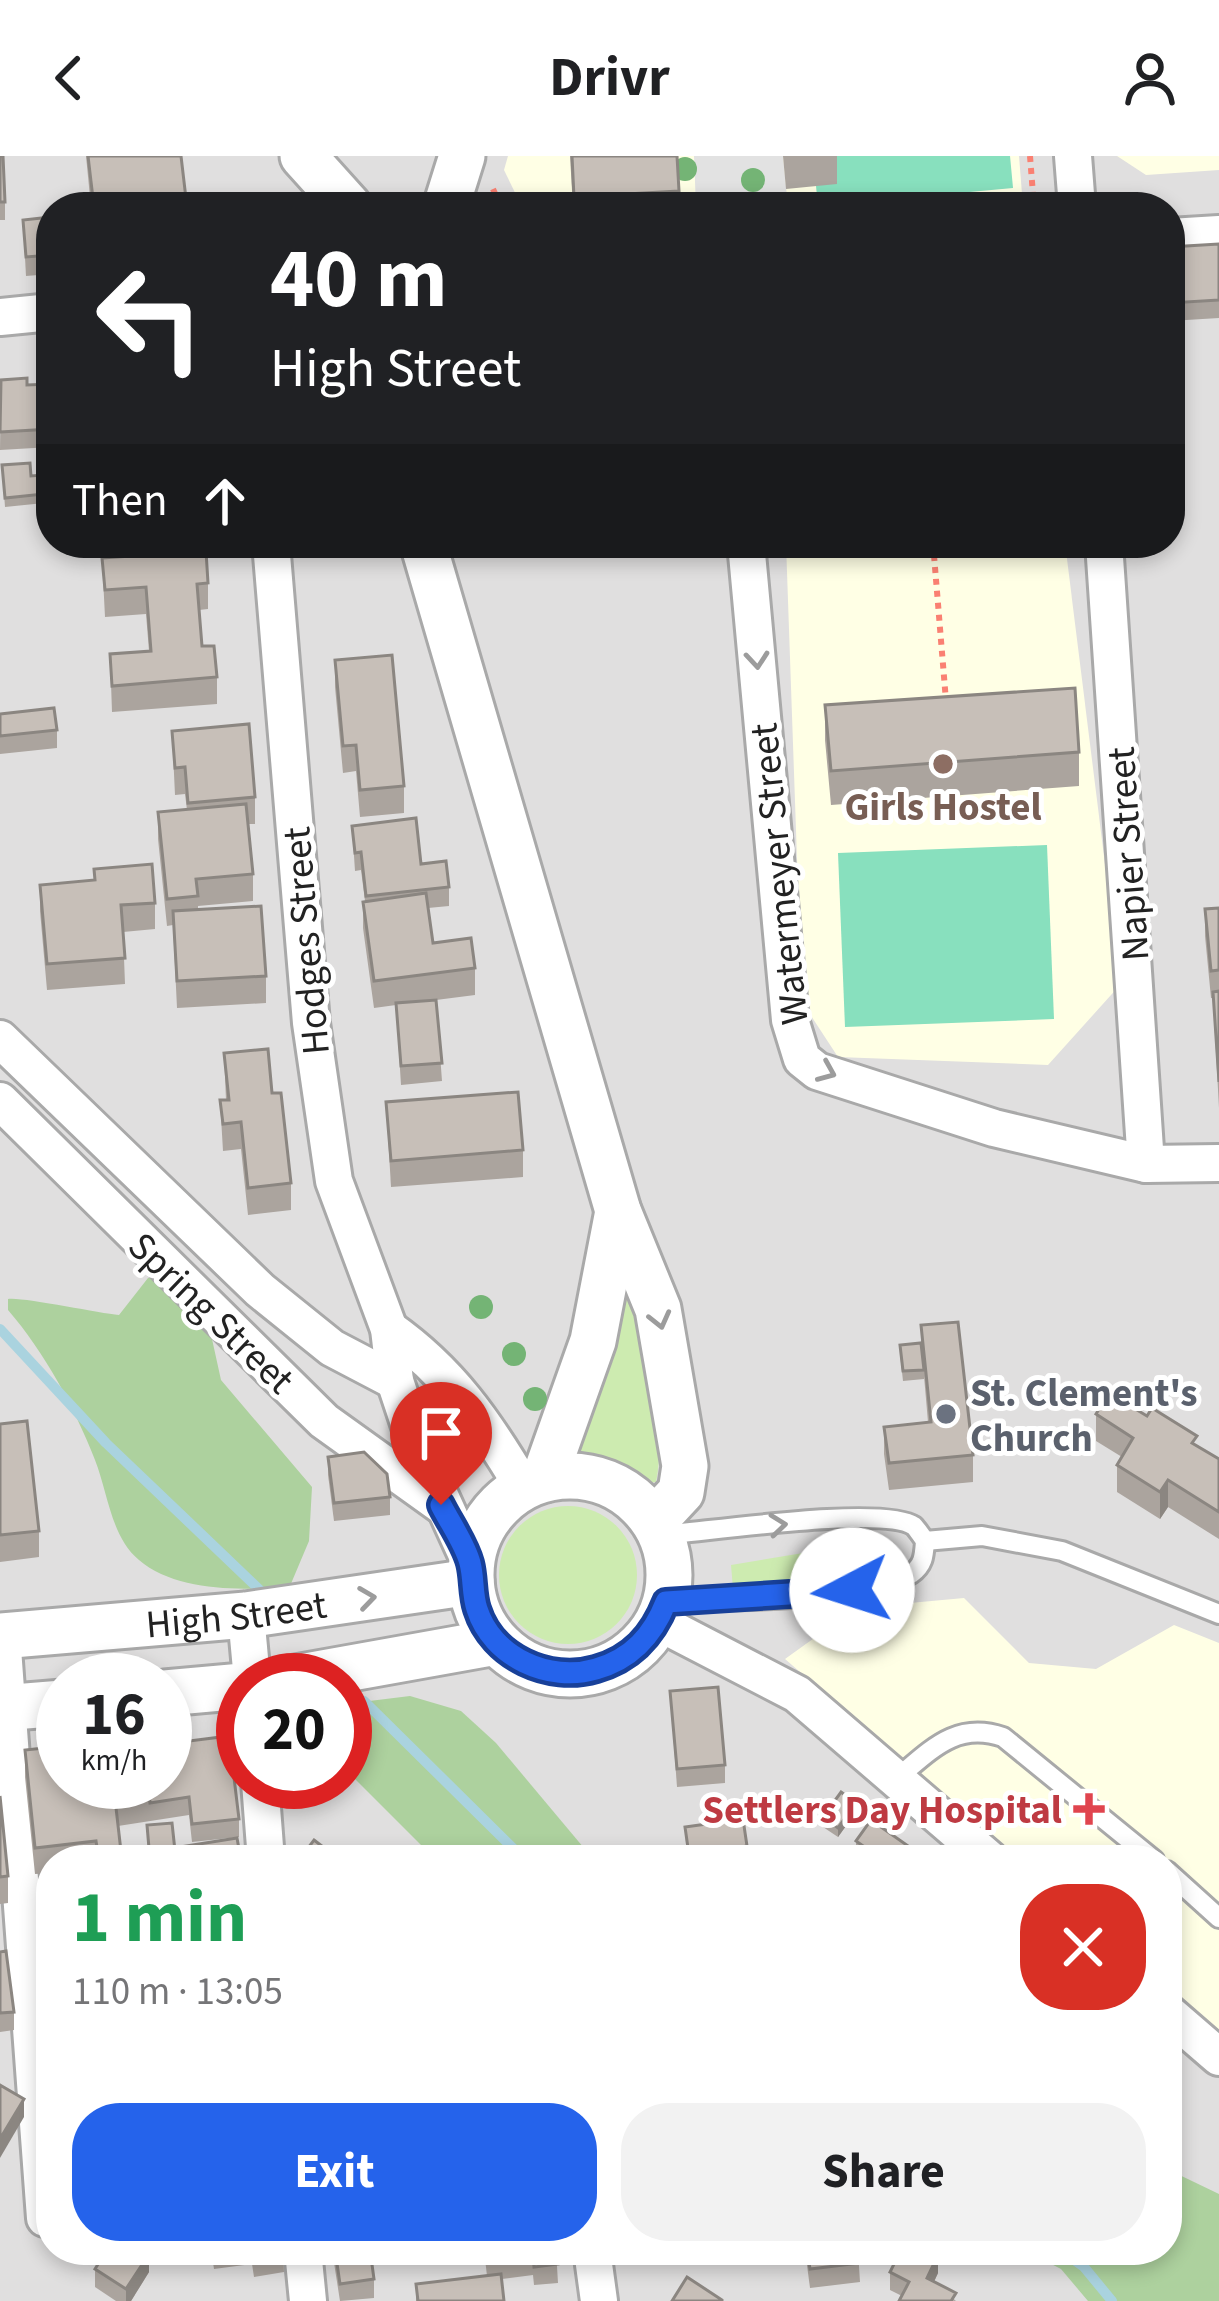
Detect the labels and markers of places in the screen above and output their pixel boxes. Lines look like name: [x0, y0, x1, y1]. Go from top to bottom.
marker: Girls Hostel: [930, 751, 956, 777]
place label: Girls Hostel: [844, 780, 1042, 836]
place label: St. Clement's Church: [970, 1366, 1198, 1467]
pin: [390, 1382, 492, 1505]
marker: St. Clement's Church: [933, 1401, 959, 1427]
place label: Settlers Day Hospital: [702, 1783, 1062, 1839]
marker: Settlers Day Hospital: [1073, 1793, 1105, 1825]

